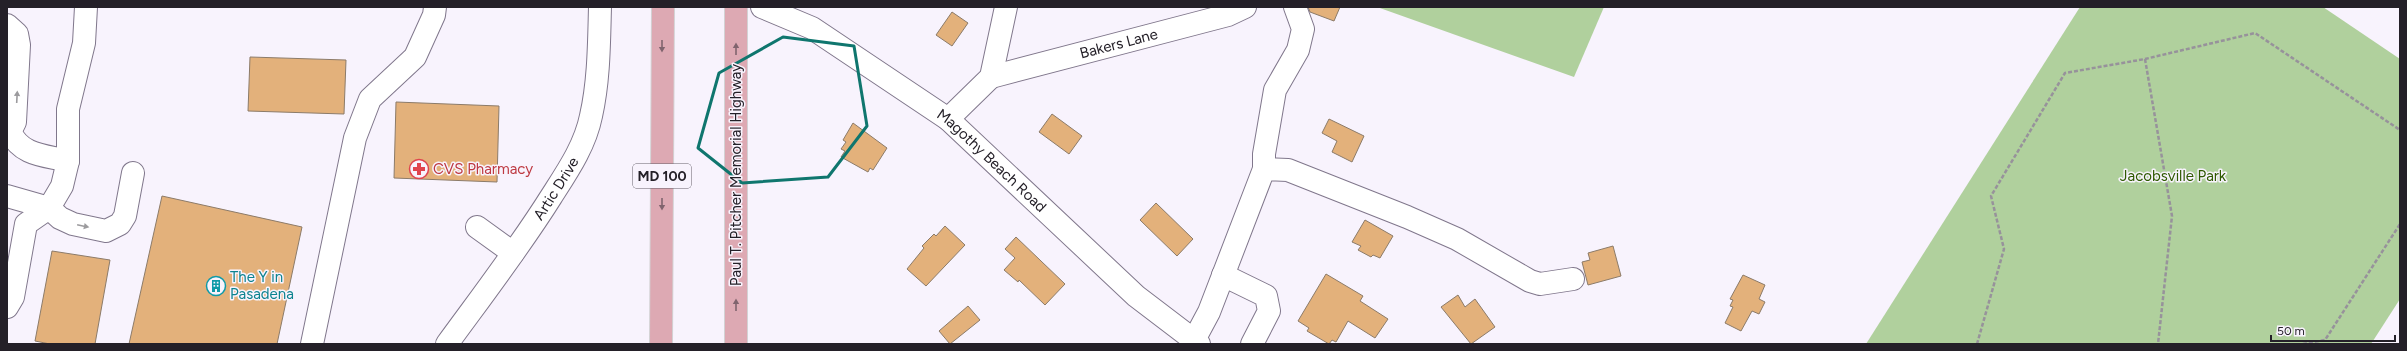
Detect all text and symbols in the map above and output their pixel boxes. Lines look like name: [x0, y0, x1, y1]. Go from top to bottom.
street label: Bakers Lane: [1078, 25, 1160, 62]
one-way arrow: [659, 40, 665, 53]
one-way arrow: [733, 42, 739, 55]
street label: Paul T. Pitcher Memorial Highway: [727, 64, 745, 286]
one-way arrow: [13, 91, 20, 103]
street label: Magothy Beach Road: [933, 105, 1050, 216]
street label: Artic Drive: [530, 154, 583, 223]
pharmacy icon: CVS Pharmacy: [408, 158, 430, 180]
place label: CVS Pharmacy: [433, 160, 533, 178]
road number: MD 100: [633, 164, 691, 188]
park label: Jacobsville Park: [2120, 167, 2227, 185]
one-way arrow: [659, 198, 665, 211]
one-way arrow: [77, 223, 89, 229]
place label: The Y in Pasadena: [230, 268, 294, 303]
building icon: The Y in Pasadena: [205, 275, 227, 297]
one-way arrow: [733, 298, 739, 311]
scale bar: [2271, 317, 2395, 343]
text: 50 m: [2277, 324, 2305, 338]

